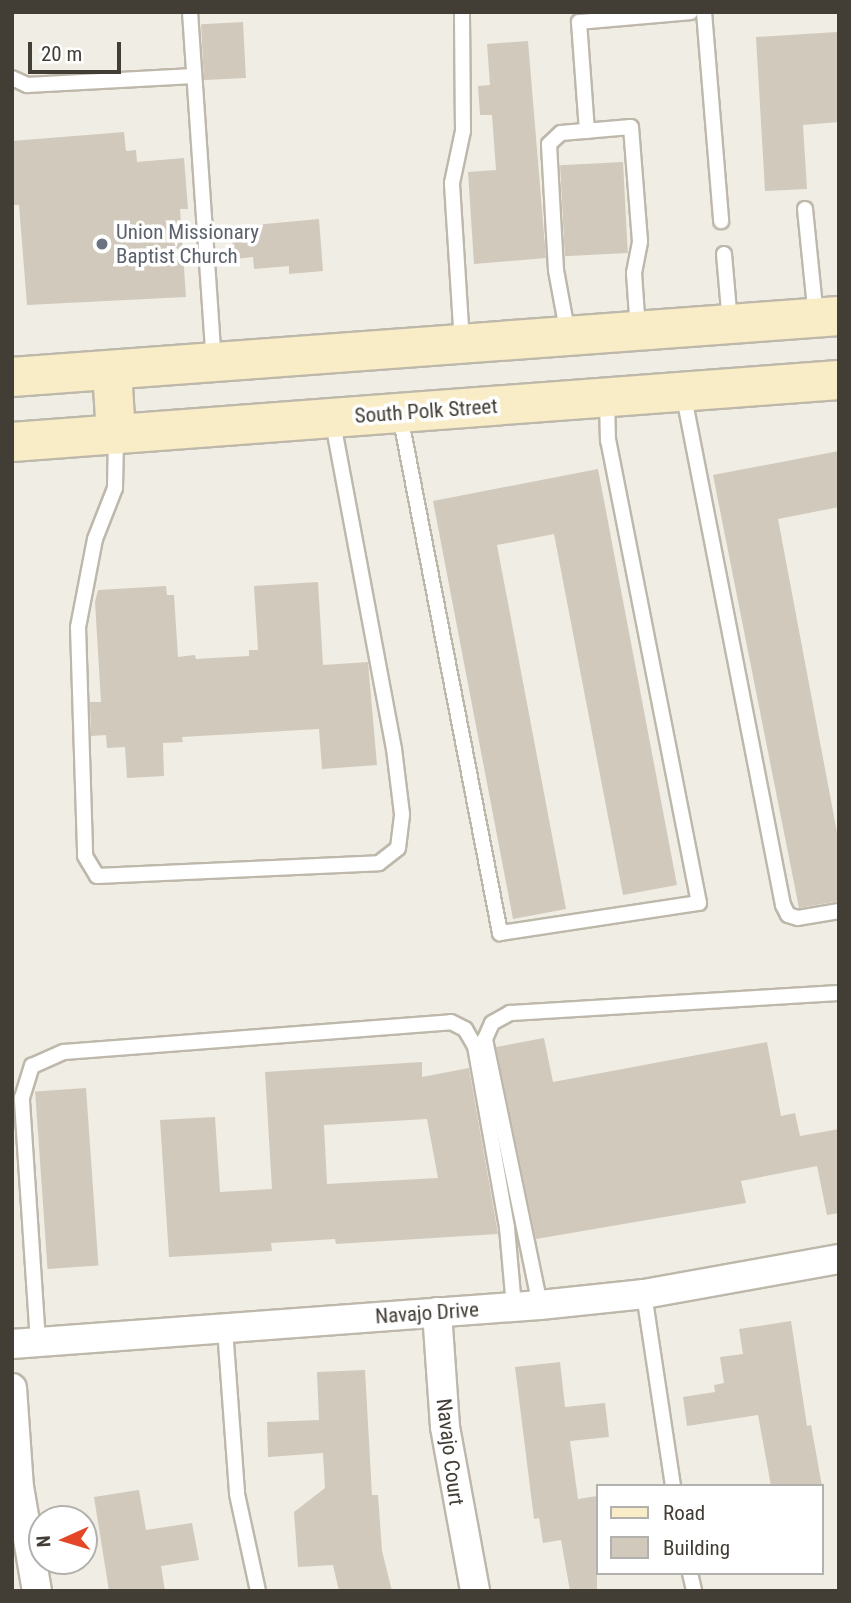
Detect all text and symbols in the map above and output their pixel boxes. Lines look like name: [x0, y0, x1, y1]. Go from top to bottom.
scale bar: [32, 28, 124, 72]
text: 20 m: [41, 42, 82, 66]
place label: Union Missionary Baptist Church: [116, 219, 259, 269]
marker: Union Missionary Baptist Church: [94, 236, 110, 252]
street label: South Polk Street: [354, 393, 498, 429]
street label: Navajo Drive: [374, 1297, 480, 1329]
street label: Navajo Court: [431, 1397, 469, 1507]
legend: [596, 1484, 823, 1575]
text: Road: [663, 1501, 705, 1525]
north arrow: [28, 1505, 98, 1575]
text: N: [32, 1535, 55, 1548]
text: Building: [663, 1536, 730, 1560]

